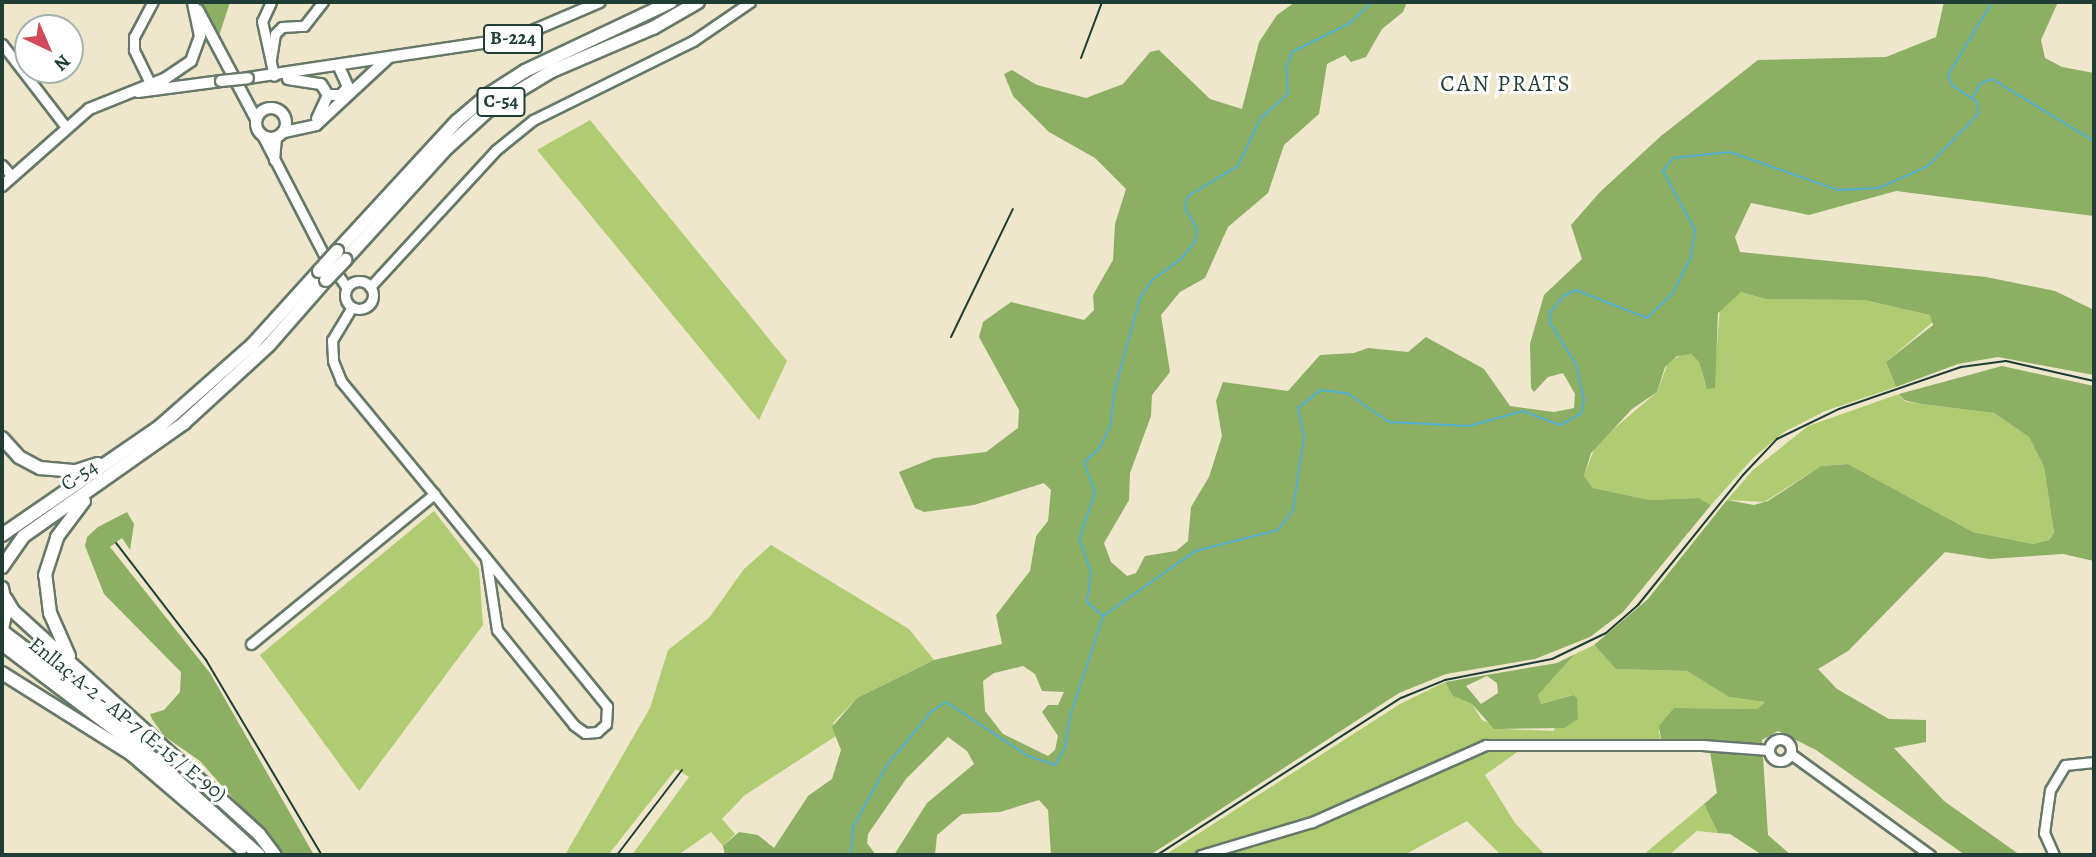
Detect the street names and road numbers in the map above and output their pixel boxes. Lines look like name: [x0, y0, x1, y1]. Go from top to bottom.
road number: B-224: [482, 23, 544, 54]
road number: C-54: [475, 86, 527, 118]
street label: C-54: [56, 454, 102, 496]
street label: Enllaç A-2 - AP-7 (E-15 / E-90): [24, 631, 232, 807]

